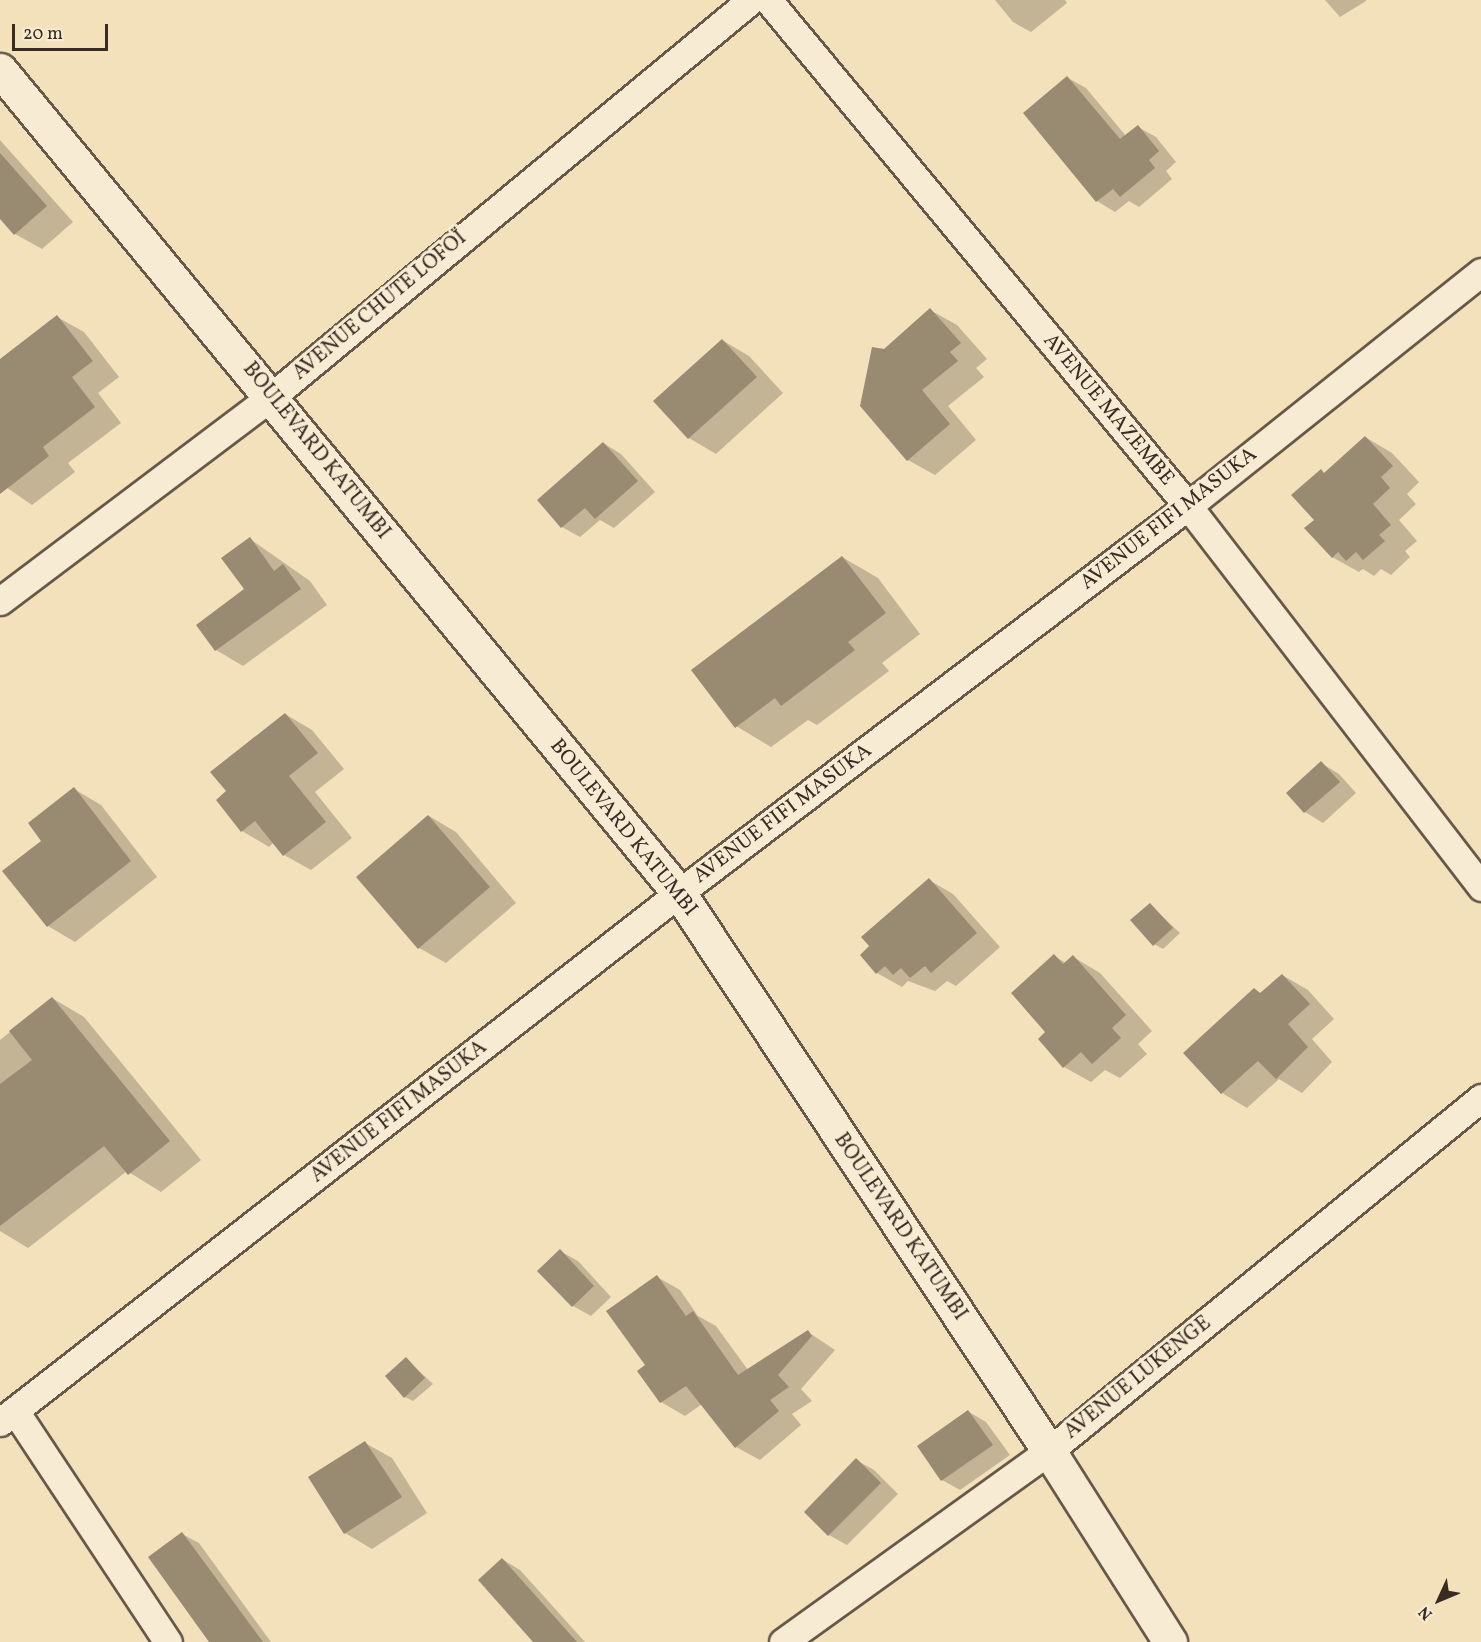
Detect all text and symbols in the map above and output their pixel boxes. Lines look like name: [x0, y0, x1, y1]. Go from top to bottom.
scale bar: [15, 12, 111, 50]
text: 20 m: [23, 22, 63, 47]
street label: AVENUE CHUTE LOFOÏ: [288, 226, 472, 386]
street label: AVENUE MAZEMBE: [1037, 329, 1179, 491]
street label: BOULEVARD KATUMBI: [237, 357, 395, 545]
street label: AVENUE FIFI MASUKA: [1076, 442, 1262, 596]
street label: BOULEVARD KATUMBI: [544, 734, 702, 922]
street label: AVENUE FIFI MASUKA: [689, 739, 877, 889]
street label: AVENUE FIFI MASUKA: [306, 1035, 492, 1189]
street label: BOULEVARD KATUMBI: [828, 1128, 972, 1326]
street label: AVENUE LUKENGE: [1060, 1311, 1216, 1445]
north arrow: [1409, 1570, 1469, 1630]
text: N: [1414, 1601, 1438, 1624]

